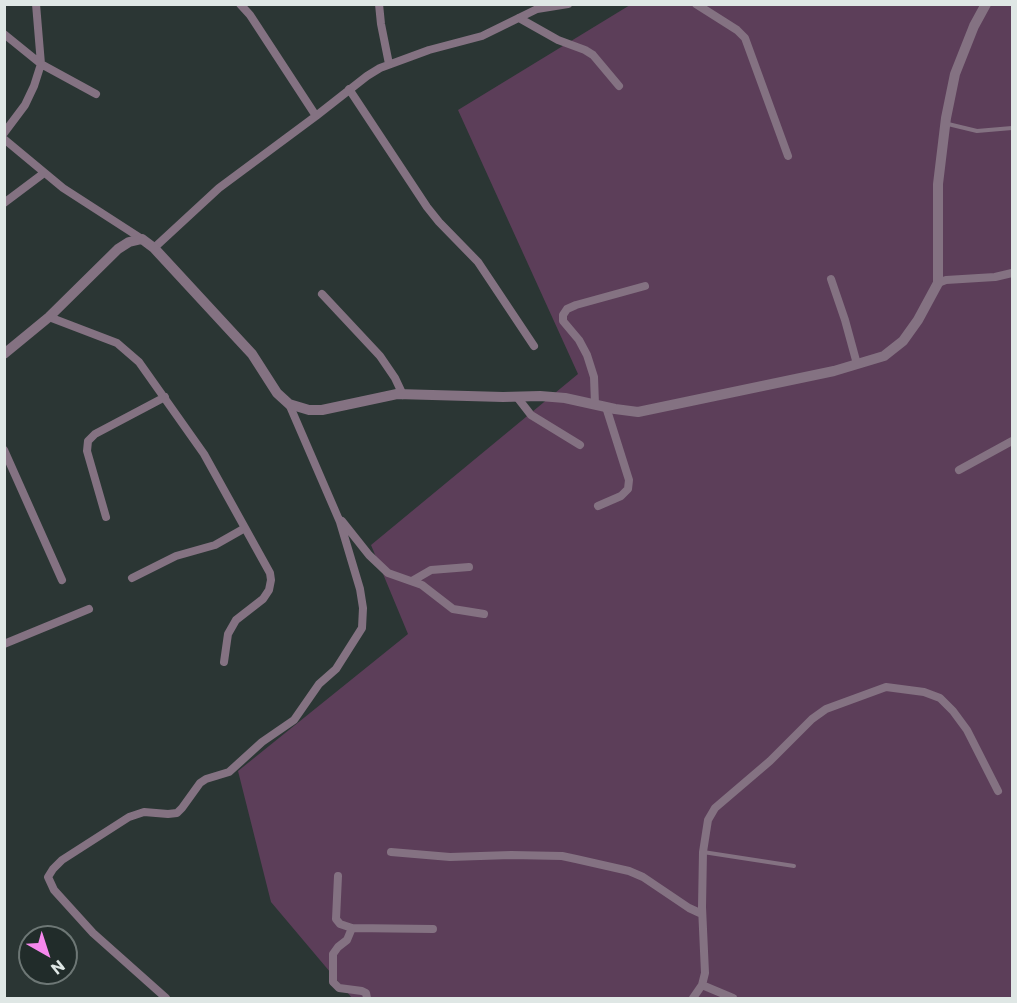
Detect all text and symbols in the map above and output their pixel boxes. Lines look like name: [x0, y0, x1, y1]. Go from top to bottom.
north arrow: [18, 925, 78, 985]
text: N: [48, 957, 69, 979]

